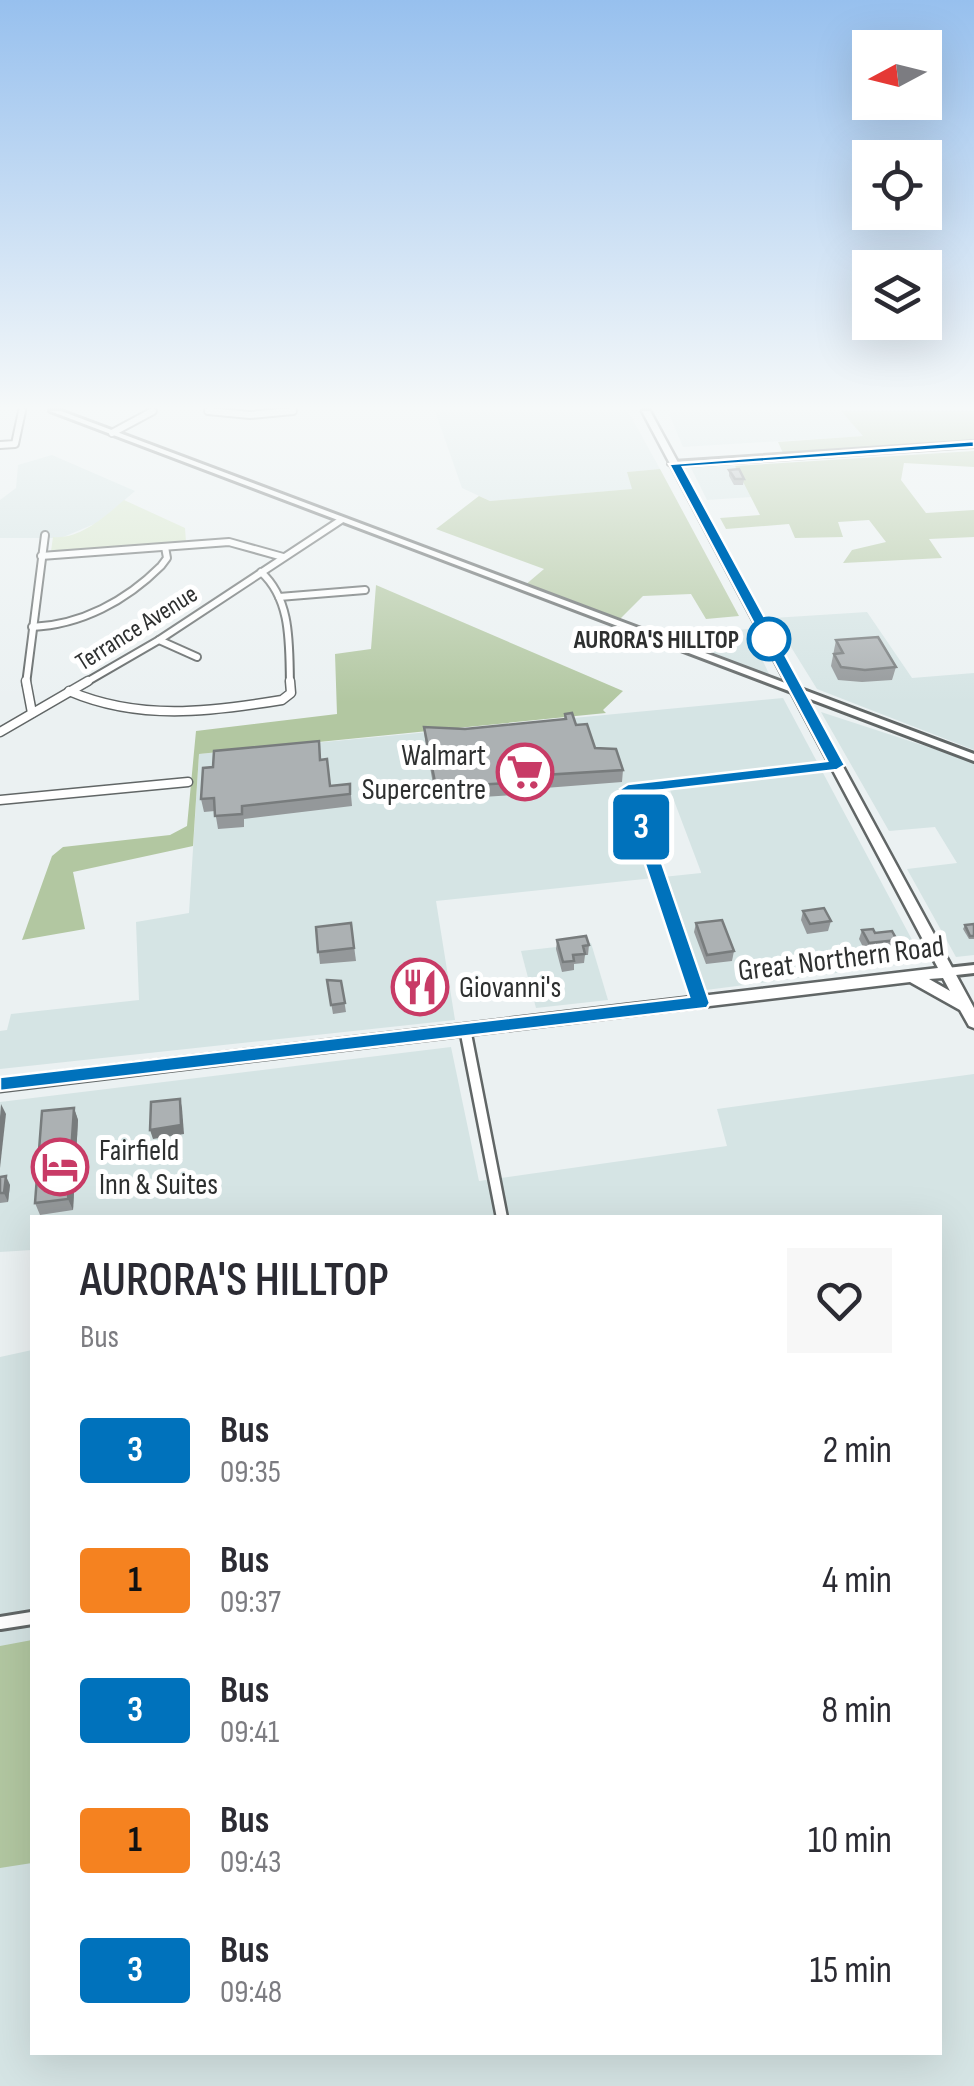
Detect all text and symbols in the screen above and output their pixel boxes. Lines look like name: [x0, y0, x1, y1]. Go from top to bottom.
north arrow: [852, 30, 942, 120]
map controls: [852, 30, 942, 340]
button: locate: [852, 140, 942, 230]
button: layers: [852, 250, 942, 340]
street label: Terrance Avenue: [70, 579, 203, 678]
marker: AURORA'S HILLTOP: [748, 618, 790, 660]
place label: AURORA'S HILLTOP: [573, 625, 739, 656]
place label: Walmart Supercentre: [362, 738, 486, 808]
supermarket icon: Walmart Supercentre: [495, 742, 555, 802]
line badge: 3: [608, 794, 674, 860]
text: 3: [633, 806, 649, 849]
street label: Great Northern Road: [736, 928, 946, 990]
restaurant icon: Giovanni's: [390, 957, 450, 1017]
place label: Giovanni's: [459, 970, 561, 1006]
place label: Fairfield Inn & Suites: [99, 1133, 218, 1203]
hotel icon: Fairfield Inn & Suites: [30, 1137, 90, 1197]
button: heart: [787, 1248, 892, 1353]
text: AURORA'S HILLTOP: [80, 1252, 389, 1309]
text: Bus: [80, 1318, 119, 1357]
text: Bus: [220, 1408, 269, 1453]
text: 2 min: [823, 1428, 892, 1473]
text: 3: [127, 1429, 143, 1472]
text: 09:35: [220, 1453, 281, 1492]
text: Bus: [220, 1538, 269, 1583]
text: 4 min: [822, 1558, 892, 1603]
text: 1: [128, 1559, 142, 1602]
text: 09:37: [220, 1583, 281, 1622]
text: Bus: [220, 1668, 269, 1713]
text: 8 min: [822, 1688, 892, 1733]
text: 3: [127, 1689, 143, 1732]
text: 09:41: [220, 1713, 279, 1752]
text: Bus: [220, 1798, 269, 1843]
text: 10 min: [808, 1818, 892, 1863]
text: 1: [128, 1819, 142, 1862]
text: 09:43: [220, 1843, 281, 1882]
text: Bus: [220, 1928, 269, 1973]
text: 15 min: [810, 1948, 892, 1993]
text: 3: [127, 1949, 143, 1992]
text: 09:48: [220, 1973, 282, 2012]

